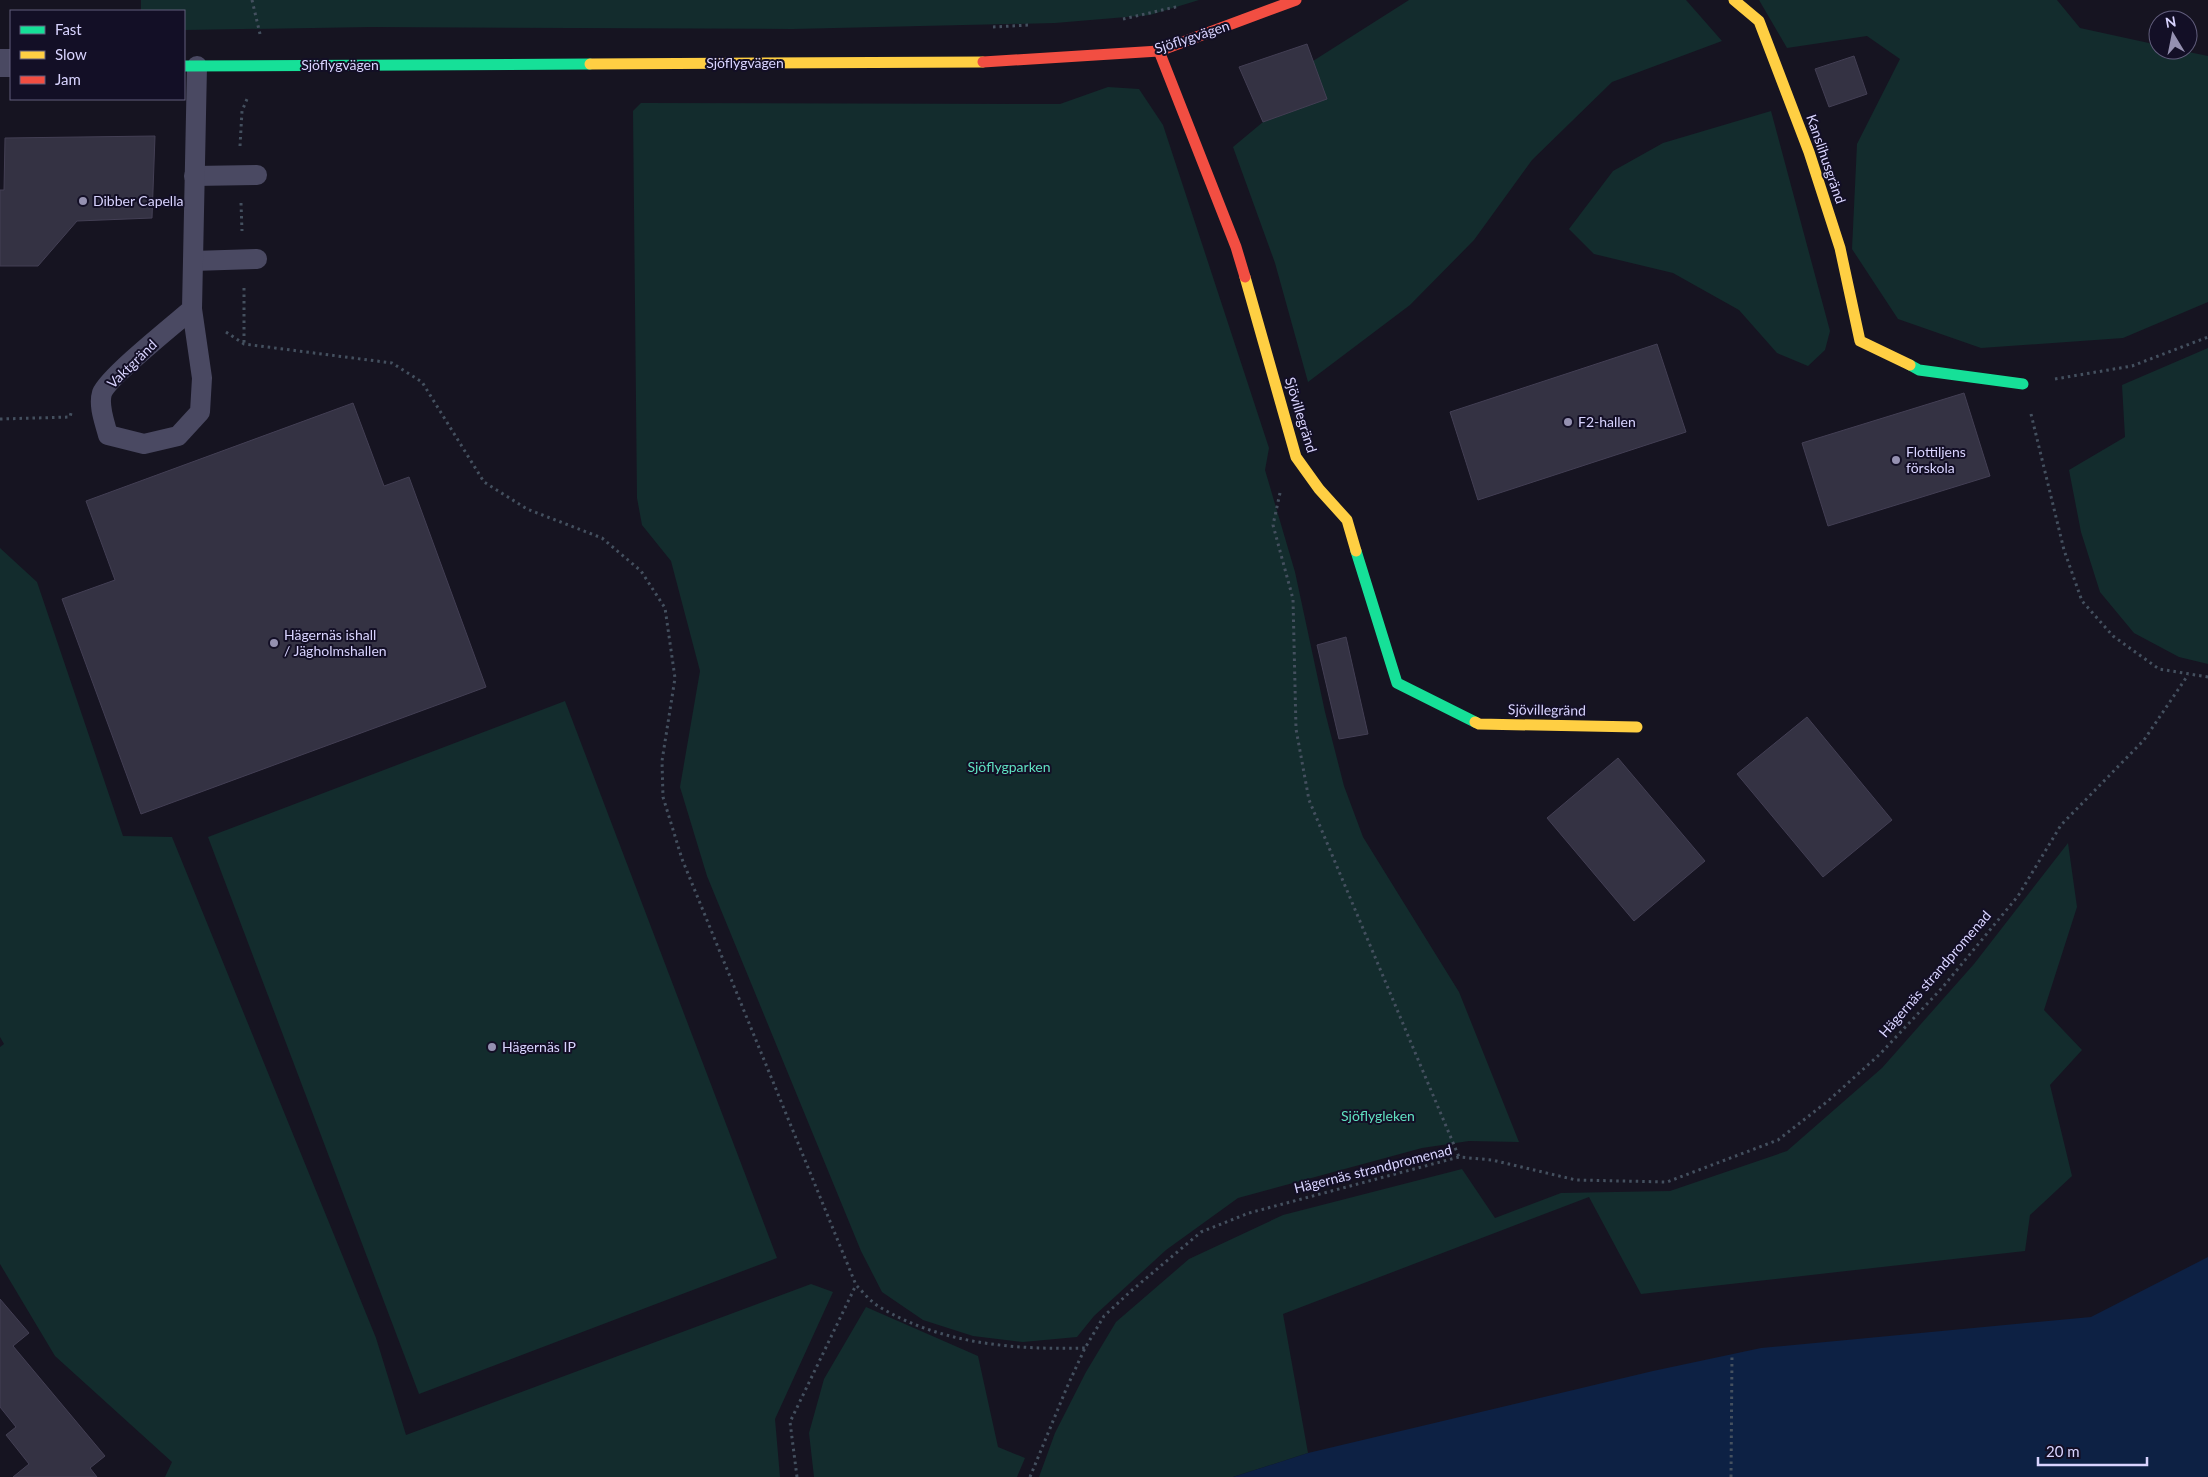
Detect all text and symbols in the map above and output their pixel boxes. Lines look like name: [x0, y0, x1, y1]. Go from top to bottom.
legend: [10, 10, 185, 100]
north arrow: [2148, 10, 2198, 60]
text: N: [2164, 12, 2177, 31]
street label: Sjöflygvägen: [1152, 16, 1231, 57]
text: Fast: [55, 20, 82, 38]
text: Slow: [55, 45, 87, 63]
street label: Sjöflygvägen: [706, 54, 784, 71]
street label: Sjöflygvägen: [301, 56, 379, 73]
text: Jam: [55, 70, 81, 88]
street label: Kanslihusgränd: [1803, 112, 1850, 206]
place label: Dibber Capella: [93, 192, 183, 209]
marker: Dibber Capella: [77, 195, 89, 207]
street label: Vaktgränd: [103, 336, 160, 391]
street label: Sjövillegränd: [1282, 375, 1321, 455]
place label: F2-hallen: [1578, 413, 1636, 430]
marker: F2-hallen: [1562, 416, 1574, 428]
place label: Flottiljens förskola: [1906, 443, 1966, 476]
marker: Flottiljens förskola: [1890, 454, 1902, 466]
place label: Hägernäs ishall / Jägholmshallen: [284, 626, 387, 659]
marker: Hägernäs ishall / Jägholmshallen: [268, 637, 280, 649]
street label: Sjövillegränd: [1508, 700, 1586, 719]
park label: Sjöflygparken: [967, 758, 1051, 775]
street label: Hägernäs strandpromenad: [1875, 907, 1994, 1040]
place label: Hägernäs IP: [502, 1038, 576, 1055]
marker: Hägernäs IP: [486, 1041, 498, 1053]
park label: Sjöflygleken: [1341, 1107, 1415, 1124]
street label: Hägernäs strandpromenad: [1292, 1141, 1454, 1196]
scale bar: [2038, 1434, 2147, 1466]
text: 20 m: [2046, 1442, 2080, 1460]

